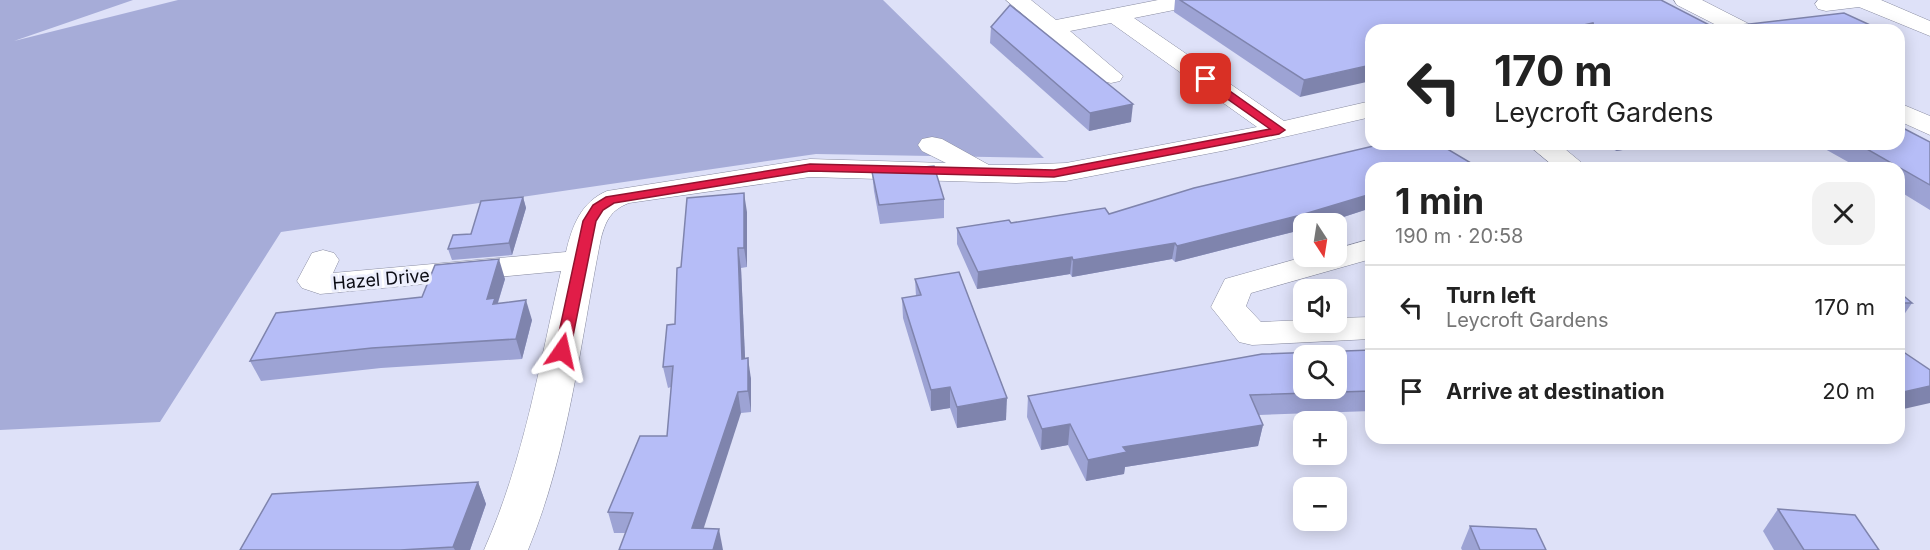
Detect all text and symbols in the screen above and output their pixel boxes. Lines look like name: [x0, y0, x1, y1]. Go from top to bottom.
text: 170 m: [1494, 45, 1612, 96]
icon: left: [1395, 48, 1473, 126]
pin: [1180, 53, 1231, 104]
icon: arrive: [1189, 62, 1222, 95]
text: Leycroft Gardens: [1494, 96, 1713, 129]
text: 1 min: [1395, 179, 1484, 223]
button: close: [1812, 182, 1875, 245]
north arrow: [1293, 213, 1347, 267]
map controls: [1293, 213, 1347, 531]
text: 190 m · 20:58: [1395, 224, 1523, 248]
street label: Hazel Drive: [331, 264, 431, 294]
button: sound: [1293, 279, 1347, 333]
text: Turn left: [1446, 282, 1536, 308]
icon: left: [1395, 291, 1428, 324]
text: 170 m: [1815, 294, 1875, 320]
text: Leycroft Gardens: [1446, 308, 1609, 332]
position arrow: [530, 319, 594, 383]
button: search: [1293, 345, 1347, 399]
icon: arrive: [1395, 375, 1428, 408]
text: Arrive at destination: [1446, 378, 1665, 404]
text: 20 m: [1822, 378, 1875, 404]
button: +: [1293, 411, 1347, 465]
button: −: [1293, 477, 1347, 531]

